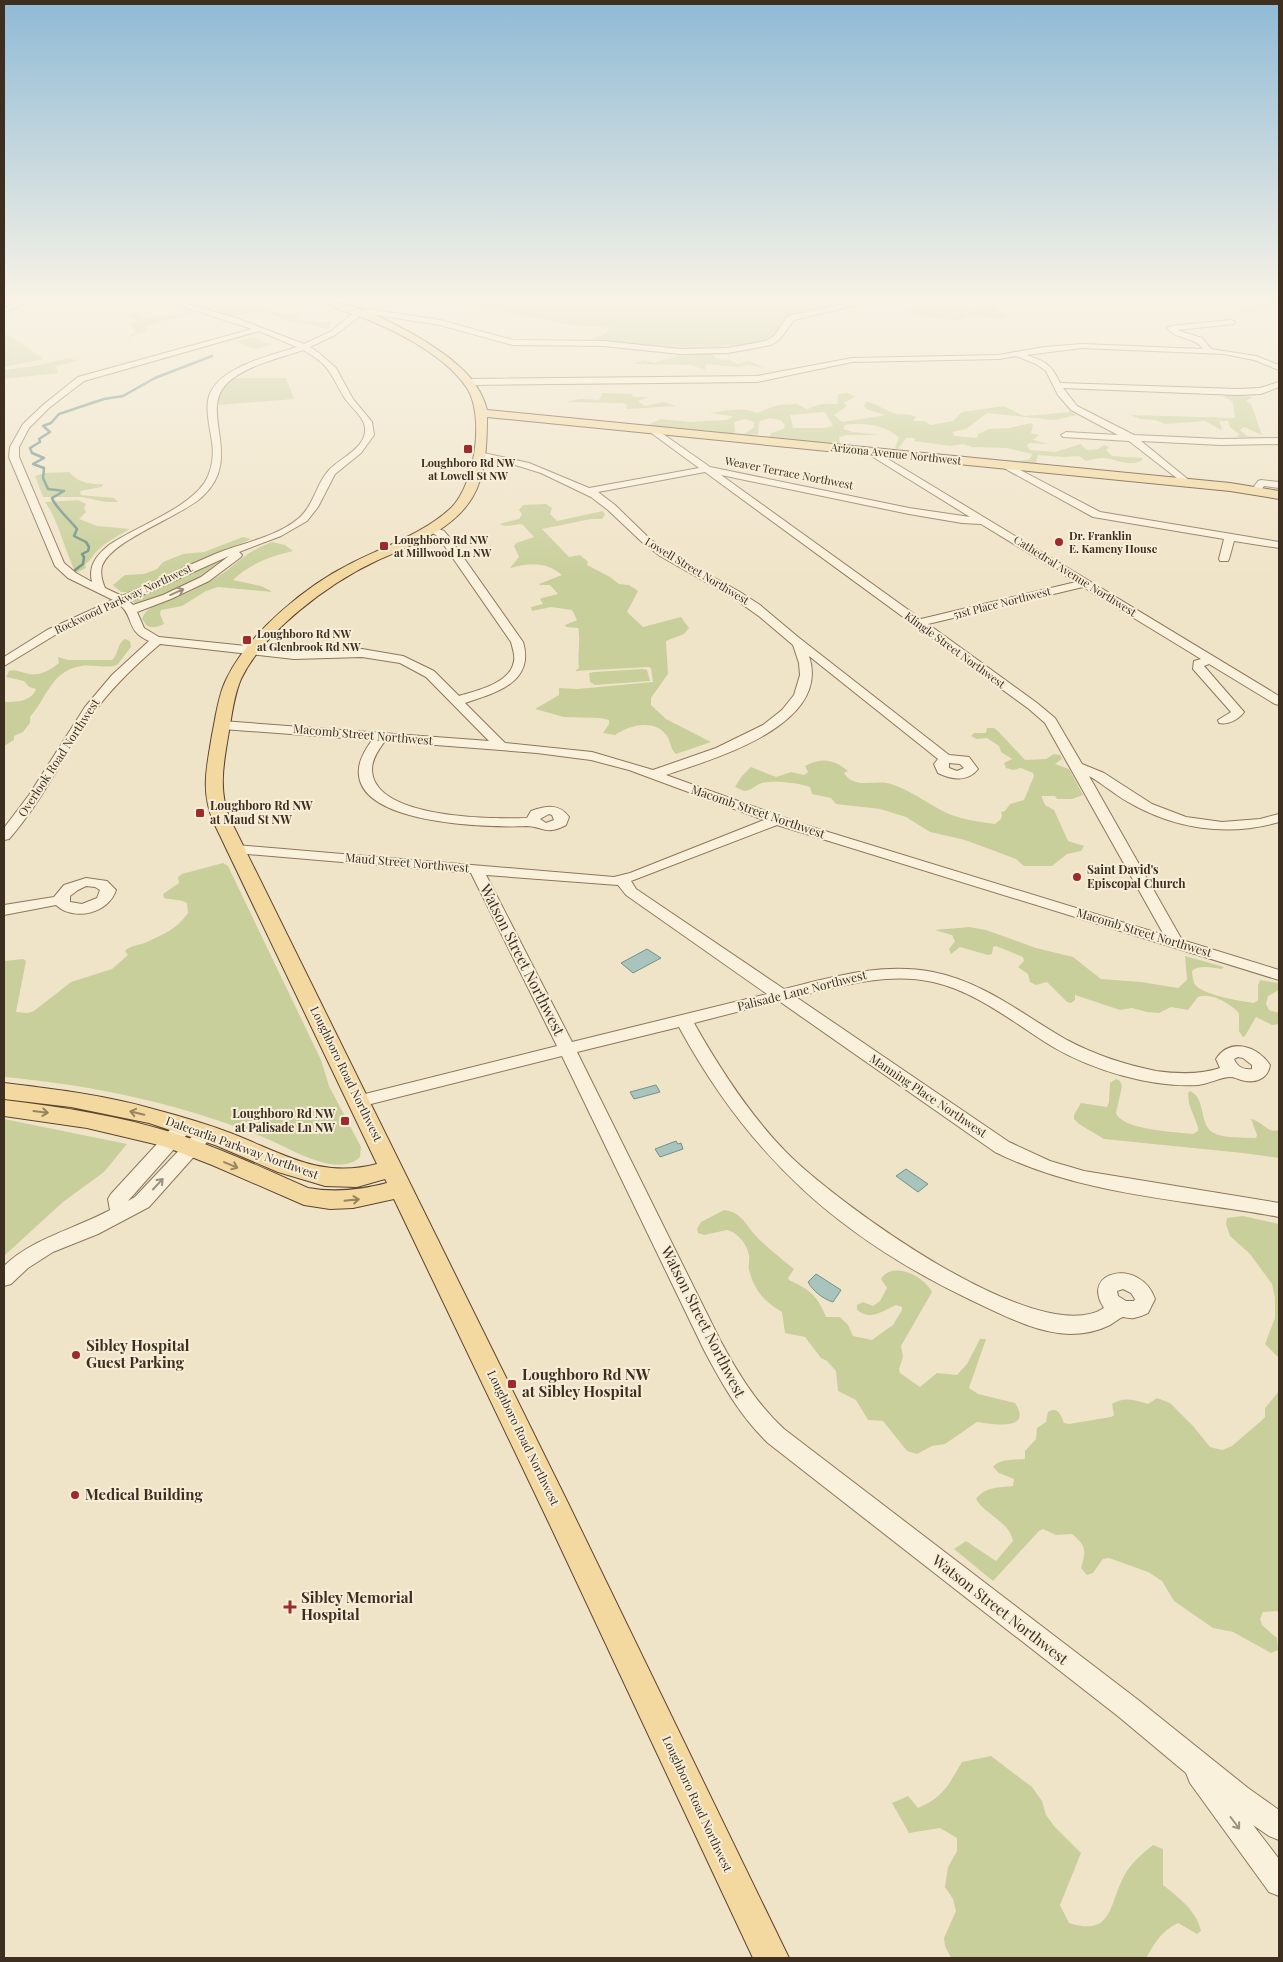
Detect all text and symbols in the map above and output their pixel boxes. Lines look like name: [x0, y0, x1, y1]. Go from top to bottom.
street label: Arizona Avenue Northwest: [829, 439, 962, 468]
marker: Loughboro Rd NW at Lowell St NW: [462, 443, 474, 455]
street label: Weaver Terrace Northwest: [723, 453, 855, 492]
place label: Loughboro Rd NW at Lowell St NW: [421, 455, 515, 483]
place label: Dr. Franklin E. Kameny House: [1069, 528, 1158, 556]
place label: Loughboro Rd NW at Millwood Ln NW: [394, 532, 492, 560]
street label: Cathedral Avenue Northwest: [1011, 532, 1139, 620]
street label: Lowell Street Northwest: [642, 534, 752, 608]
marker: Dr. Franklin E. Kameny House: [1053, 536, 1065, 548]
marker: Loughboro Rd NW at Millwood Ln NW: [378, 540, 390, 552]
street label: Rockwood Parkway Northwest: [52, 560, 194, 637]
street label: 51st Place Northwest: [951, 583, 1052, 622]
one-way arrow: [169, 587, 184, 597]
street label: Klingle Street Northwest: [902, 608, 1009, 691]
place label: Loughboro Rd NW at Glenbrook Rd NW: [257, 626, 361, 654]
marker: Loughboro Rd NW at Glenbrook Rd NW: [241, 634, 253, 646]
street label: Overlook Road Northwest: [14, 695, 103, 820]
street label: Macomb Street Northwest: [292, 720, 434, 748]
street label: Macomb Street Northwest: [689, 781, 828, 842]
place label: Loughboro Rd NW at Maud St NW: [210, 797, 313, 827]
marker: Loughboro Rd NW at Maud St NW: [194, 807, 206, 819]
street label: Maud Street Northwest: [344, 849, 471, 875]
place label: Saint David's Episcopal Church: [1087, 861, 1186, 891]
marker: Saint David's Episcopal Church: [1071, 871, 1083, 883]
street label: Watson Street Northwest: [476, 880, 570, 1039]
street label: Macomb Street Northwest: [1075, 904, 1214, 960]
street label: Palisade Lane Northwest: [735, 966, 869, 1014]
street label: Loughboro Road Northwest: [307, 1003, 387, 1144]
street label: Manning Place Northwest: [867, 1050, 991, 1141]
place label: Loughboro Rd NW at Palisade Ln NW: [232, 1105, 335, 1135]
one-way arrow: [32, 1107, 48, 1117]
one-way arrow: [130, 1107, 146, 1117]
street label: Dalecarlia Parkway Northwest: [164, 1112, 322, 1182]
marker: Loughboro Rd NW at Palisade Ln NW: [339, 1115, 351, 1127]
one-way arrow: [223, 1160, 238, 1170]
one-way arrow: [152, 1178, 164, 1191]
one-way arrow: [344, 1195, 360, 1205]
street label: Watson Street Northwest: [657, 1242, 751, 1401]
place label: Sibley Hospital Guest Parking: [86, 1335, 190, 1372]
marker: Sibley Hospital Guest Parking: [70, 1349, 82, 1361]
place label: Loughboro Rd NW at Sibley Hospital: [522, 1364, 651, 1401]
street label: Loughboro Road Northwest: [484, 1367, 564, 1508]
marker: Loughboro Rd NW at Sibley Hospital: [506, 1378, 518, 1390]
place label: Medical Building: [85, 1484, 203, 1504]
marker: Medical Building: [69, 1489, 81, 1501]
street label: Watson Street Northwest: [928, 1549, 1073, 1669]
place label: Sibley Memorial Hospital: [301, 1587, 414, 1624]
marker: Sibley Memorial Hospital: [283, 1600, 297, 1614]
street label: Loughboro Road Northwest: [659, 1733, 737, 1875]
one-way arrow: [1230, 1816, 1241, 1829]

